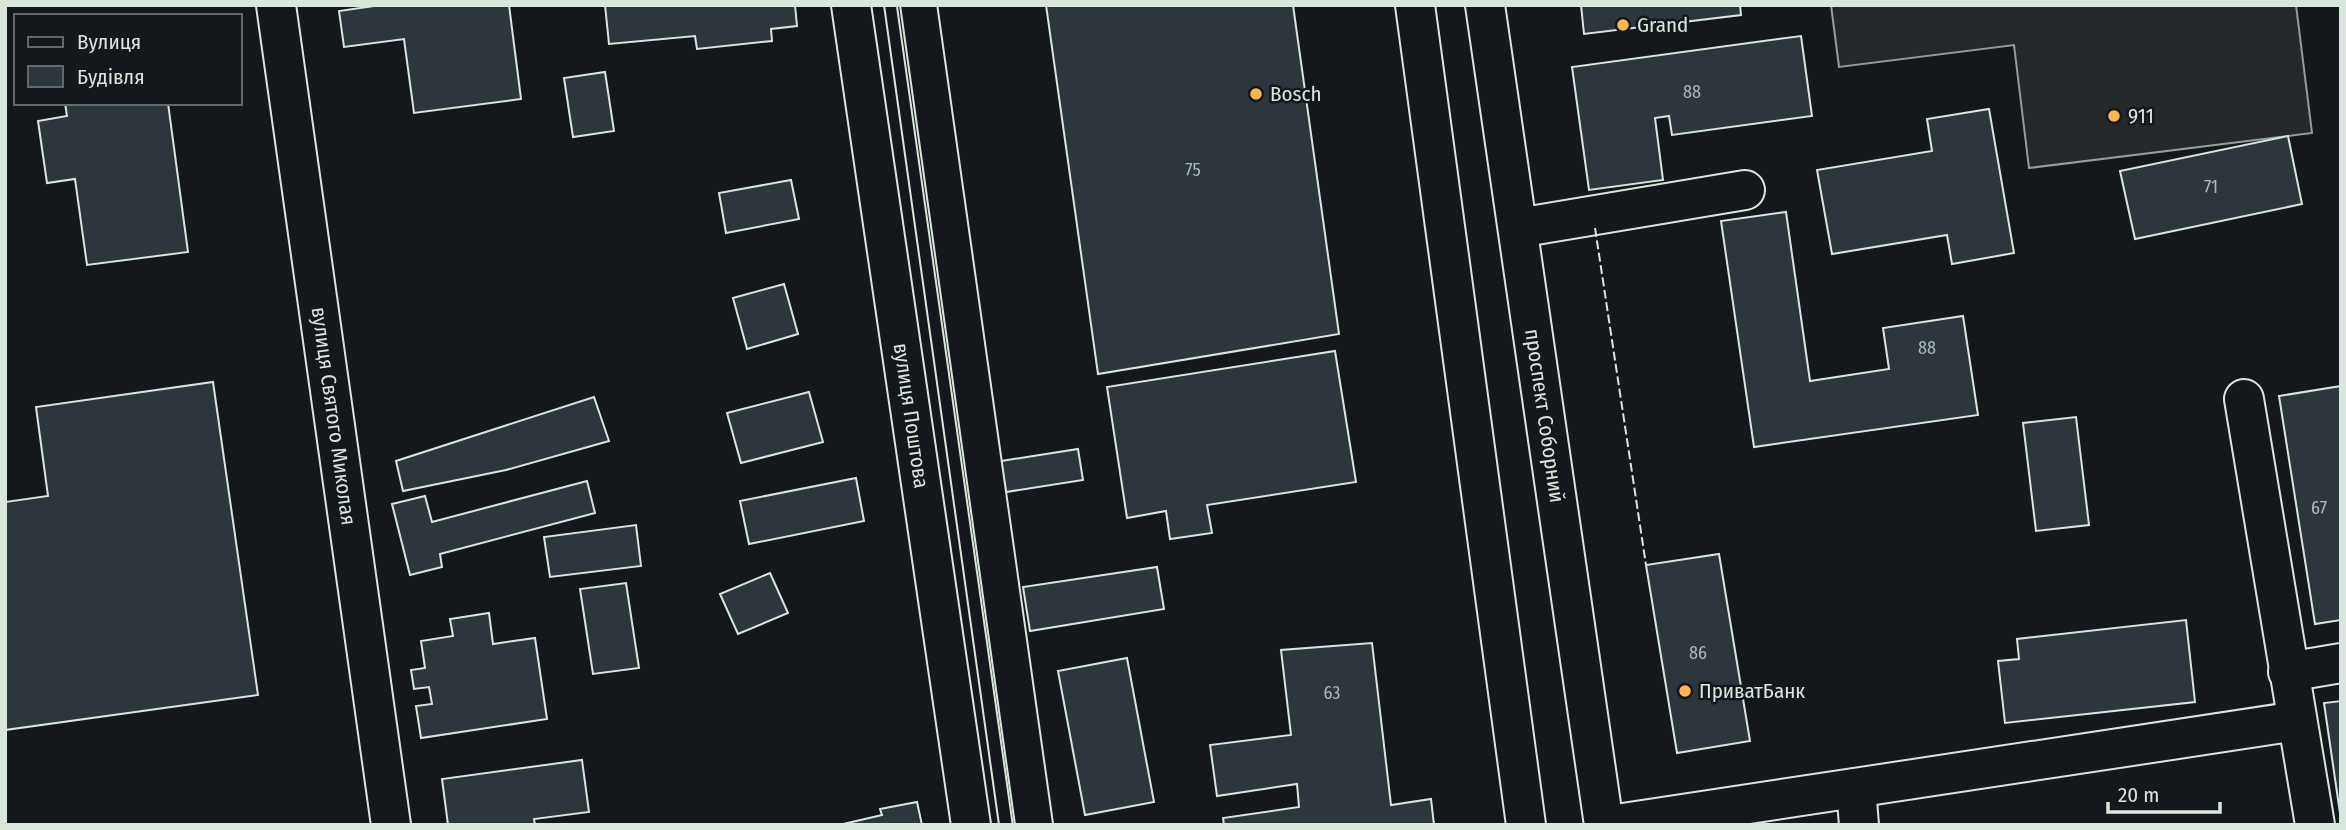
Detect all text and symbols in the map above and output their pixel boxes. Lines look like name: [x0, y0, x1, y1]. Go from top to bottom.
place label: Grand: [1637, 12, 1688, 38]
legend: [14, 14, 242, 105]
marker: Grand: [1615, 17, 1631, 33]
text: Вулиця: [77, 29, 141, 55]
text: Будівля: [77, 64, 145, 90]
place label: Bosch: [1270, 81, 1322, 107]
house number: 88: [1683, 81, 1701, 103]
marker: Bosch: [1248, 86, 1264, 102]
place label: 911: [2128, 103, 2154, 129]
marker: 911: [2106, 108, 2122, 124]
house number: 75: [1185, 159, 1201, 181]
house number: 71: [2204, 176, 2218, 198]
street label: вулиця Святого Миколая: [305, 305, 362, 527]
street label: проспект Соборний: [1519, 327, 1570, 504]
house number: 88: [1918, 337, 1936, 359]
street label: вулиця Поштова: [888, 341, 935, 490]
house number: 67: [2311, 497, 2327, 519]
house number: 86: [1689, 642, 1707, 664]
place label: ПриватБанк: [1699, 678, 1805, 704]
house number: 63: [1324, 682, 1340, 704]
marker: ПриватБанк: [1677, 683, 1693, 699]
scale bar: [2108, 770, 2220, 814]
text: 20 m: [2118, 782, 2159, 808]

